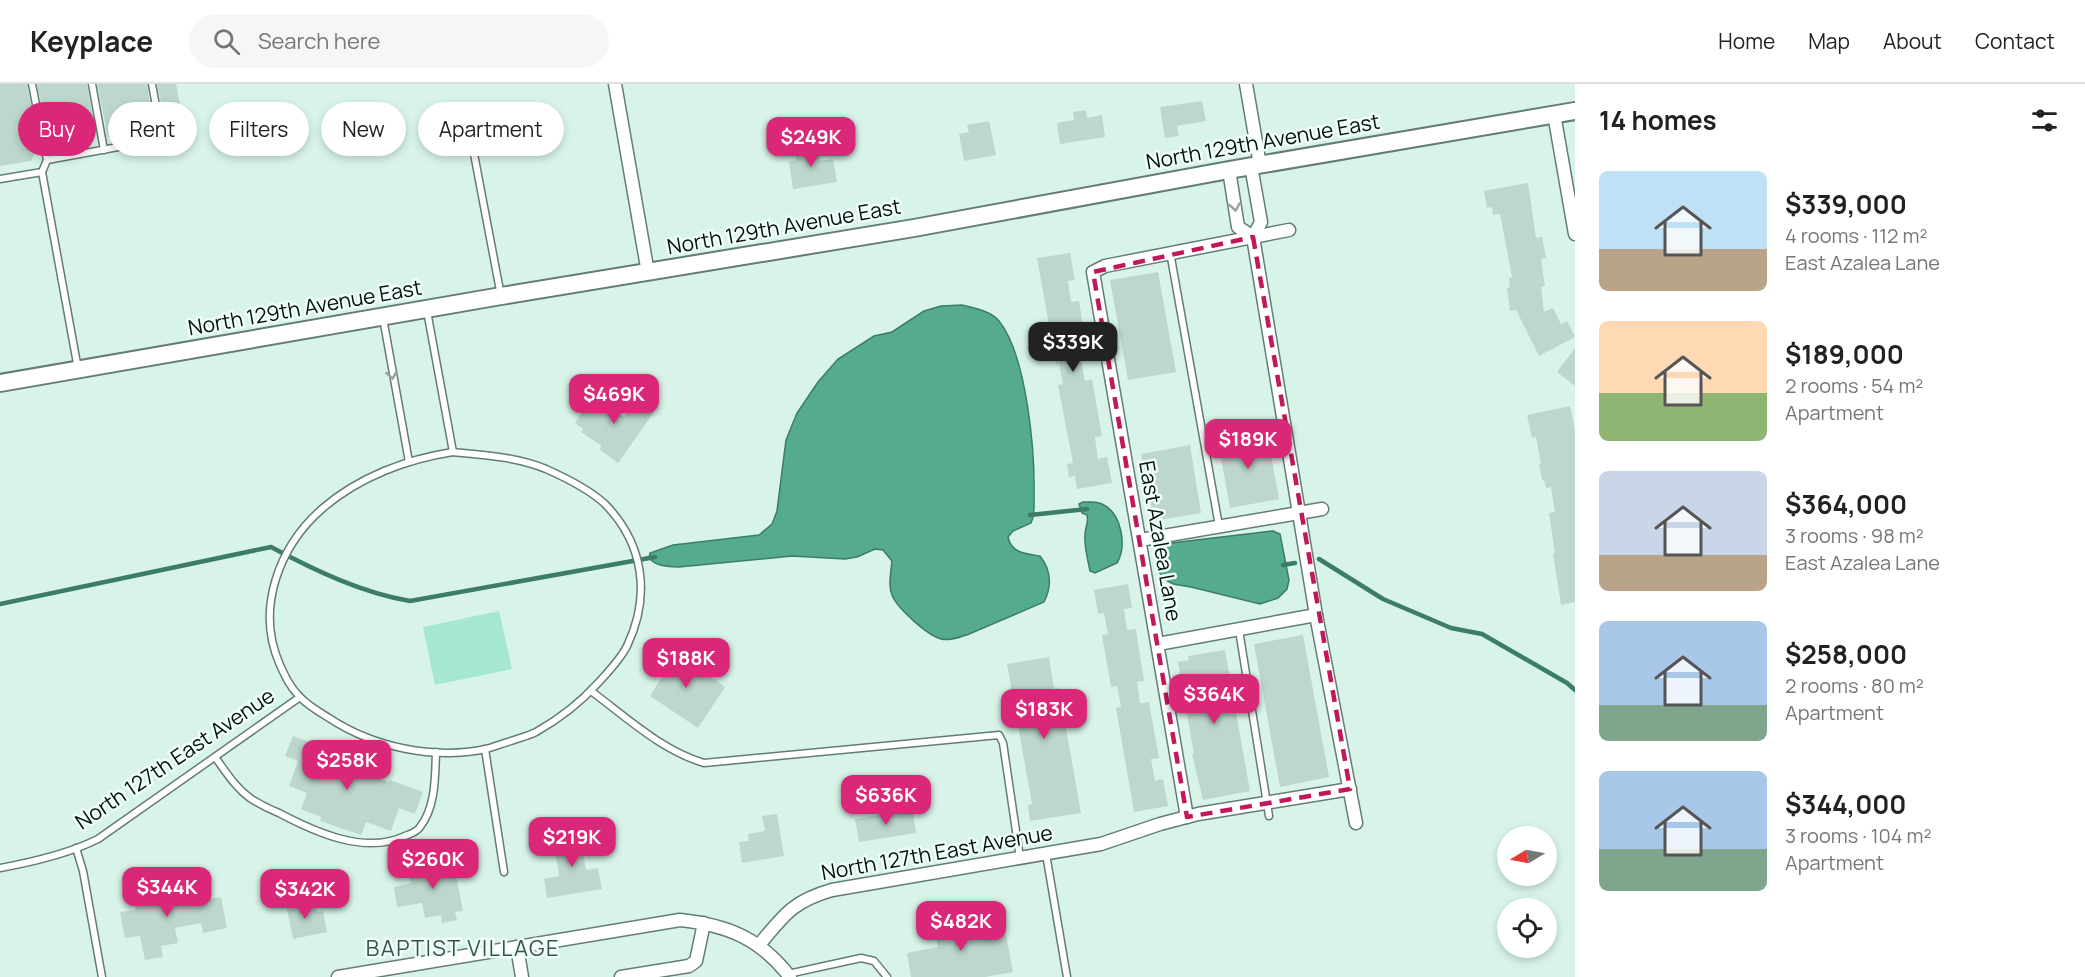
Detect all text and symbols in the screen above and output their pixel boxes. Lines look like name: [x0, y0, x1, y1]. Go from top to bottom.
search box: [189, 14, 609, 68]
text: Keyplace: [30, 22, 153, 60]
icon: search: [210, 25, 243, 58]
text: Search here: [258, 26, 380, 56]
text: Home: [1718, 27, 1775, 55]
text: Map: [1808, 27, 1850, 55]
text: About: [1883, 27, 1942, 55]
text: Contact: [1975, 27, 2055, 55]
chip: Buy: [18, 102, 96, 156]
chip: Rent: [108, 102, 197, 156]
chip: Filters: [209, 102, 309, 156]
chip: New: [321, 102, 406, 156]
chip: Apartment: [418, 102, 564, 156]
text: 14 homes: [1599, 102, 1717, 138]
icon: filters: [2028, 104, 2061, 137]
street label: North 129th Avenue East: [1144, 107, 1382, 175]
pin: $249K: [769, 117, 853, 168]
text: $249K: [780, 123, 842, 150]
text: $339,000: [1785, 186, 1907, 222]
street label: North 129th Avenue East: [665, 192, 903, 260]
icon: home: [1647, 195, 1719, 267]
one-way arrow: [1228, 202, 1241, 212]
text: 4 rooms · 112 m²: [1785, 222, 1927, 249]
text: East Azalea Lane: [1785, 249, 1940, 276]
street label: North 129th Avenue East: [186, 273, 424, 341]
pin: $339K: [1031, 322, 1115, 373]
text: $339K: [1042, 328, 1104, 355]
text: $189,000: [1785, 336, 1904, 372]
icon: home: [1647, 345, 1719, 417]
one-way arrow: [386, 371, 398, 380]
text: 2 rooms · 54 m²: [1785, 372, 1923, 399]
pin: $469K: [572, 374, 656, 425]
text: $469K: [583, 380, 645, 407]
text: Apartment: [1785, 399, 1884, 426]
pin: $189K: [1206, 419, 1290, 470]
text: $189K: [1219, 425, 1277, 452]
street label: East Azalea Lane: [1133, 458, 1189, 623]
text: $364,000: [1785, 486, 1907, 522]
icon: home: [1647, 495, 1719, 567]
text: 3 rooms · 98 m²: [1785, 522, 1924, 549]
text: East Azalea Lane: [1785, 549, 1940, 576]
text: $258,000: [1785, 636, 1907, 672]
pin: $188K: [644, 638, 728, 689]
text: $188K: [657, 644, 715, 671]
icon: home: [1647, 645, 1719, 717]
text: 2 rooms · 80 m²: [1785, 672, 1924, 699]
pin: $364K: [1172, 674, 1256, 725]
text: $364K: [1183, 680, 1245, 707]
street label: North 127th East Avenue: [69, 681, 279, 835]
pin: $183K: [1002, 689, 1086, 740]
text: $183K: [1015, 695, 1073, 722]
text: Apartment: [1785, 699, 1884, 726]
pin: $258K: [305, 740, 389, 791]
text: $258K: [316, 746, 378, 773]
pin: $636K: [844, 775, 928, 826]
text: $636K: [855, 781, 917, 808]
text: $344,000: [1785, 786, 1906, 822]
icon: home: [1647, 795, 1719, 867]
pin: $219K: [530, 817, 614, 868]
street label: North 127th East Avenue: [819, 818, 1055, 886]
text: 3 rooms · 104 m²: [1785, 822, 1931, 849]
text: $219K: [543, 823, 601, 850]
north arrow: [1497, 826, 1557, 886]
map controls: [1497, 826, 1557, 958]
pin: $260K: [391, 839, 475, 890]
text: $260K: [402, 845, 465, 872]
text: Apartment: [1785, 849, 1884, 876]
pin: $344K: [125, 867, 209, 918]
pin: $342K: [263, 869, 347, 920]
text: $344K: [136, 873, 198, 900]
text: $342K: [274, 875, 336, 902]
button: locate: [1497, 898, 1557, 958]
pin: $482K: [919, 901, 1003, 952]
text: $482K: [930, 907, 992, 934]
district label: BAPTIST VILLAGE: [366, 933, 560, 963]

